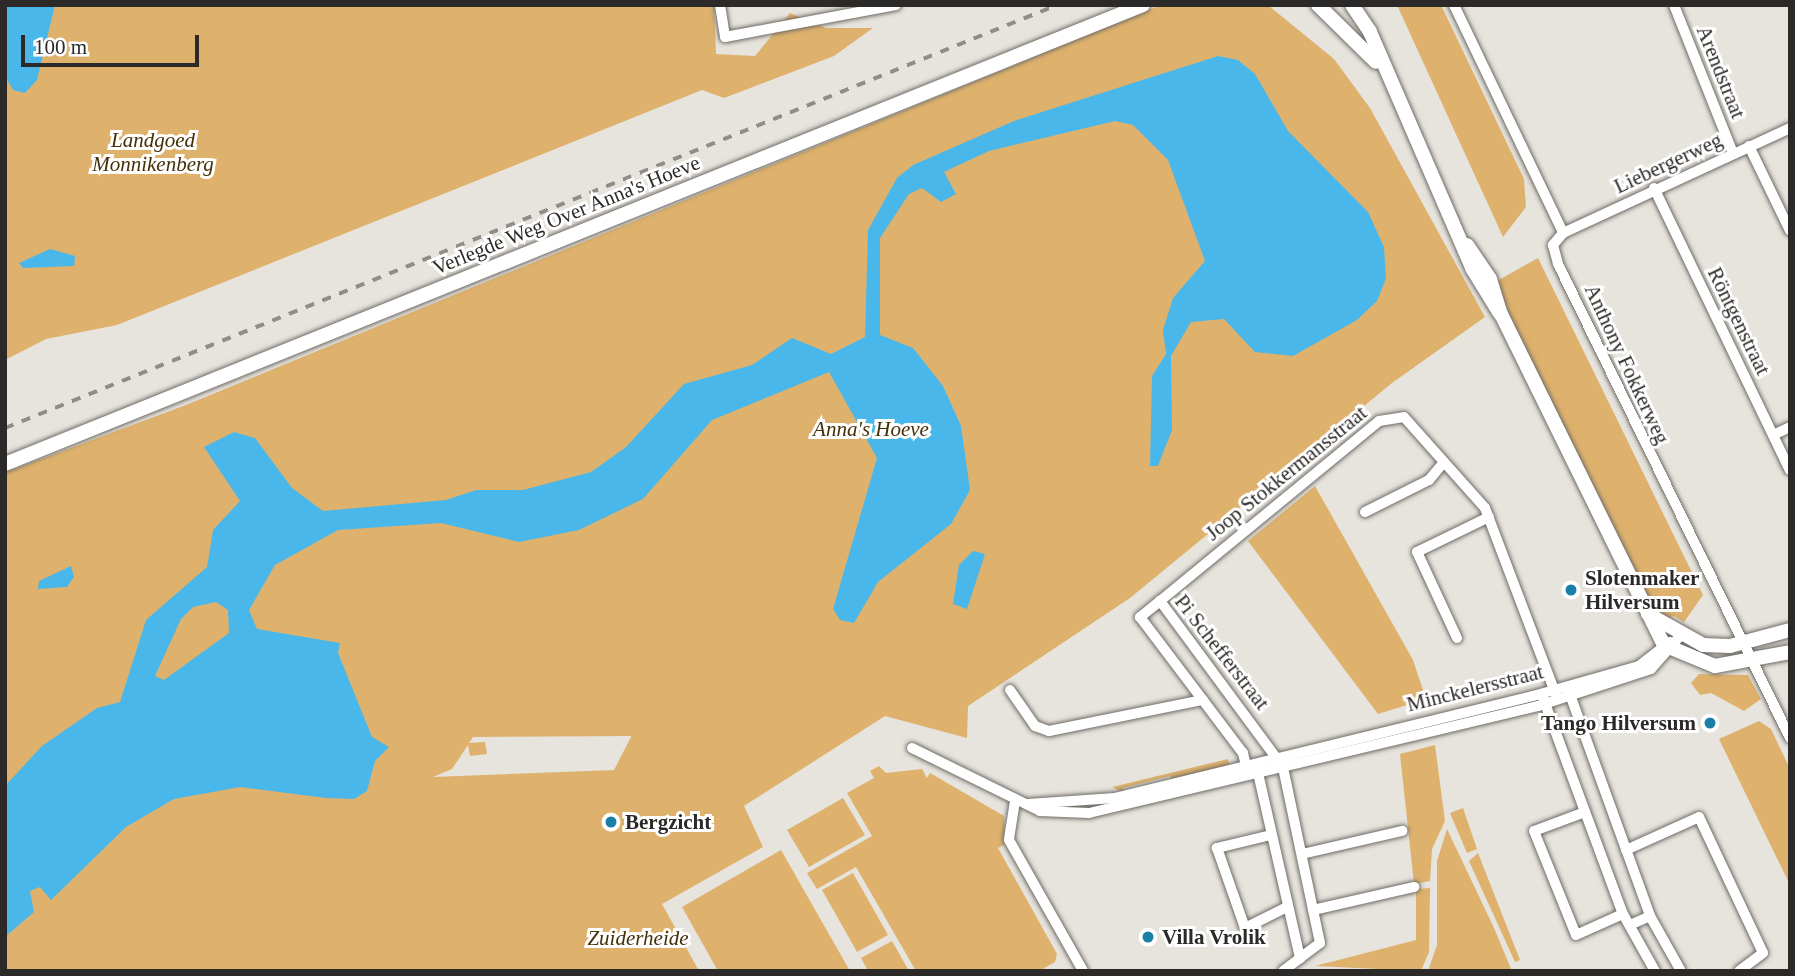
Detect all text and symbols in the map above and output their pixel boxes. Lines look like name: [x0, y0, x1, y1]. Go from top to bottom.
scale bar: [24, 21, 203, 65]
street label: Arendstraat: [1691, 22, 1751, 122]
text: 100 m: [34, 35, 87, 59]
park label: Landgoed Monnikenberg: [92, 127, 214, 177]
street label: Liebergerweg: [1610, 127, 1726, 199]
street label: Verlegde Weg Over Anna's Hoeve: [428, 149, 704, 281]
street label: Röntgenstraat: [1702, 263, 1776, 379]
street label: Anthony Fokkerweg: [1579, 280, 1675, 448]
street label: Joop Stokkermansstraat: [1200, 400, 1372, 546]
park label: Anna's Hoeve: [813, 416, 929, 442]
place label: Slotenmaker Hilversum: [1585, 565, 1699, 615]
marker: Slotenmaker Hilversum: [1563, 582, 1579, 598]
street label: Pi Schefferstraat: [1169, 589, 1275, 715]
street label: Minckelersstraat: [1404, 659, 1546, 717]
place label: Tango Hilversum: [1541, 710, 1696, 736]
marker: Tango Hilversum: [1702, 715, 1718, 731]
place label: Bergzicht: [625, 809, 711, 835]
marker: Bergzicht: [603, 814, 619, 830]
place label: Villa Vrolik: [1162, 924, 1266, 950]
park label: Zuiderheide: [587, 925, 689, 951]
marker: Villa Vrolik: [1140, 929, 1156, 945]

